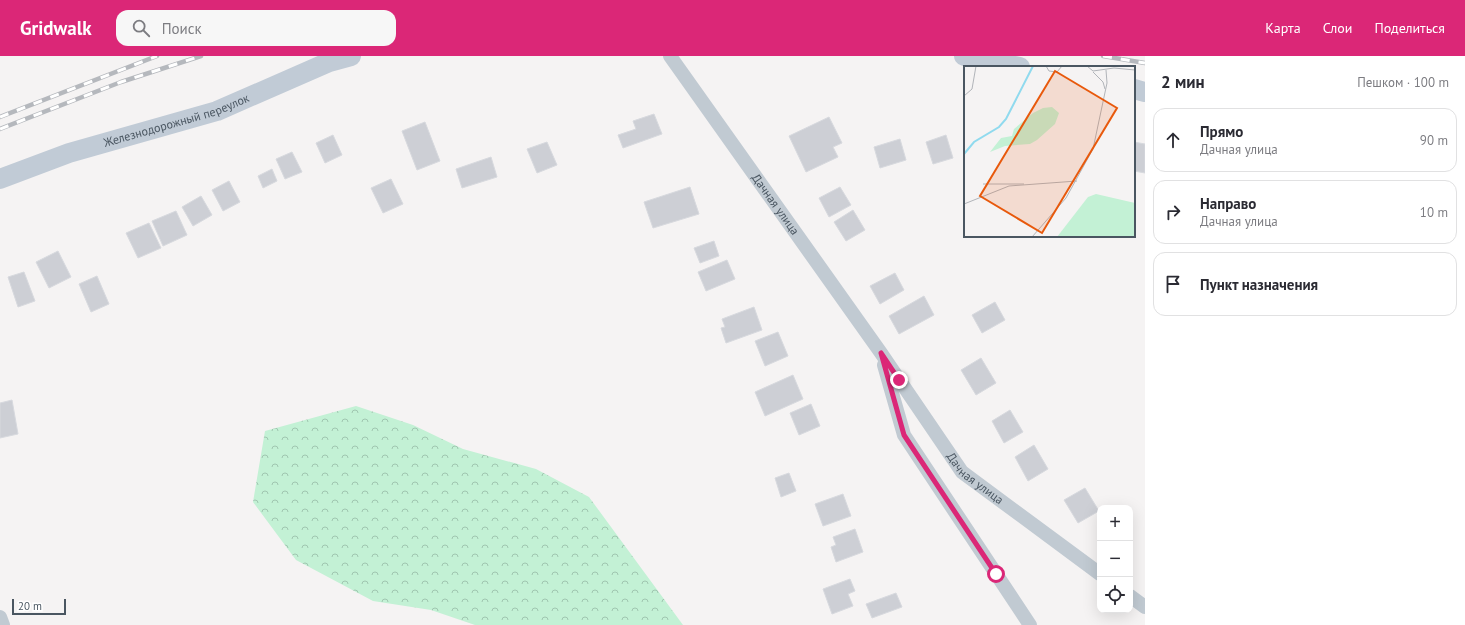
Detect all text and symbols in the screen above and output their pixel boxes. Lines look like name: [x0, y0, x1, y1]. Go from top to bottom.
search box: [116, 10, 396, 46]
text: Gridwalk: [20, 16, 92, 40]
icon: search: [130, 17, 152, 39]
text: Поиск: [162, 19, 202, 38]
text: Карта: [1265, 19, 1301, 37]
text: Слои: [1323, 19, 1352, 37]
text: Поделиться: [1374, 19, 1445, 37]
inset map: [964, 66, 1135, 237]
text: 2 мин: [1161, 71, 1205, 93]
text: Пешком · 100 m: [1357, 74, 1449, 91]
street label: Железнодорожный переулок: [101, 90, 252, 150]
text: Прямо: [1200, 122, 1243, 141]
icon: ahead: [1162, 129, 1184, 151]
text: 90 m: [1420, 132, 1448, 149]
text: Дачная улица: [1200, 141, 1278, 158]
street label: Дачная улица: [749, 170, 803, 238]
text: Направо: [1200, 194, 1256, 213]
icon: right: [1162, 201, 1184, 223]
text: 10 m: [1420, 204, 1448, 221]
text: Дачная улица: [1200, 213, 1278, 230]
icon: arrive: [1162, 273, 1184, 295]
text: Пункт назначения: [1200, 275, 1318, 294]
route end: [890, 371, 908, 389]
street label: Дачная улица: [944, 449, 1007, 507]
map controls: [1097, 505, 1133, 613]
button: +: [1097, 505, 1133, 541]
button: −: [1097, 541, 1133, 577]
route start: [987, 565, 1005, 583]
button: locate: [1097, 577, 1133, 613]
scale bar: [12, 597, 66, 616]
text: 20 m: [18, 599, 42, 613]

